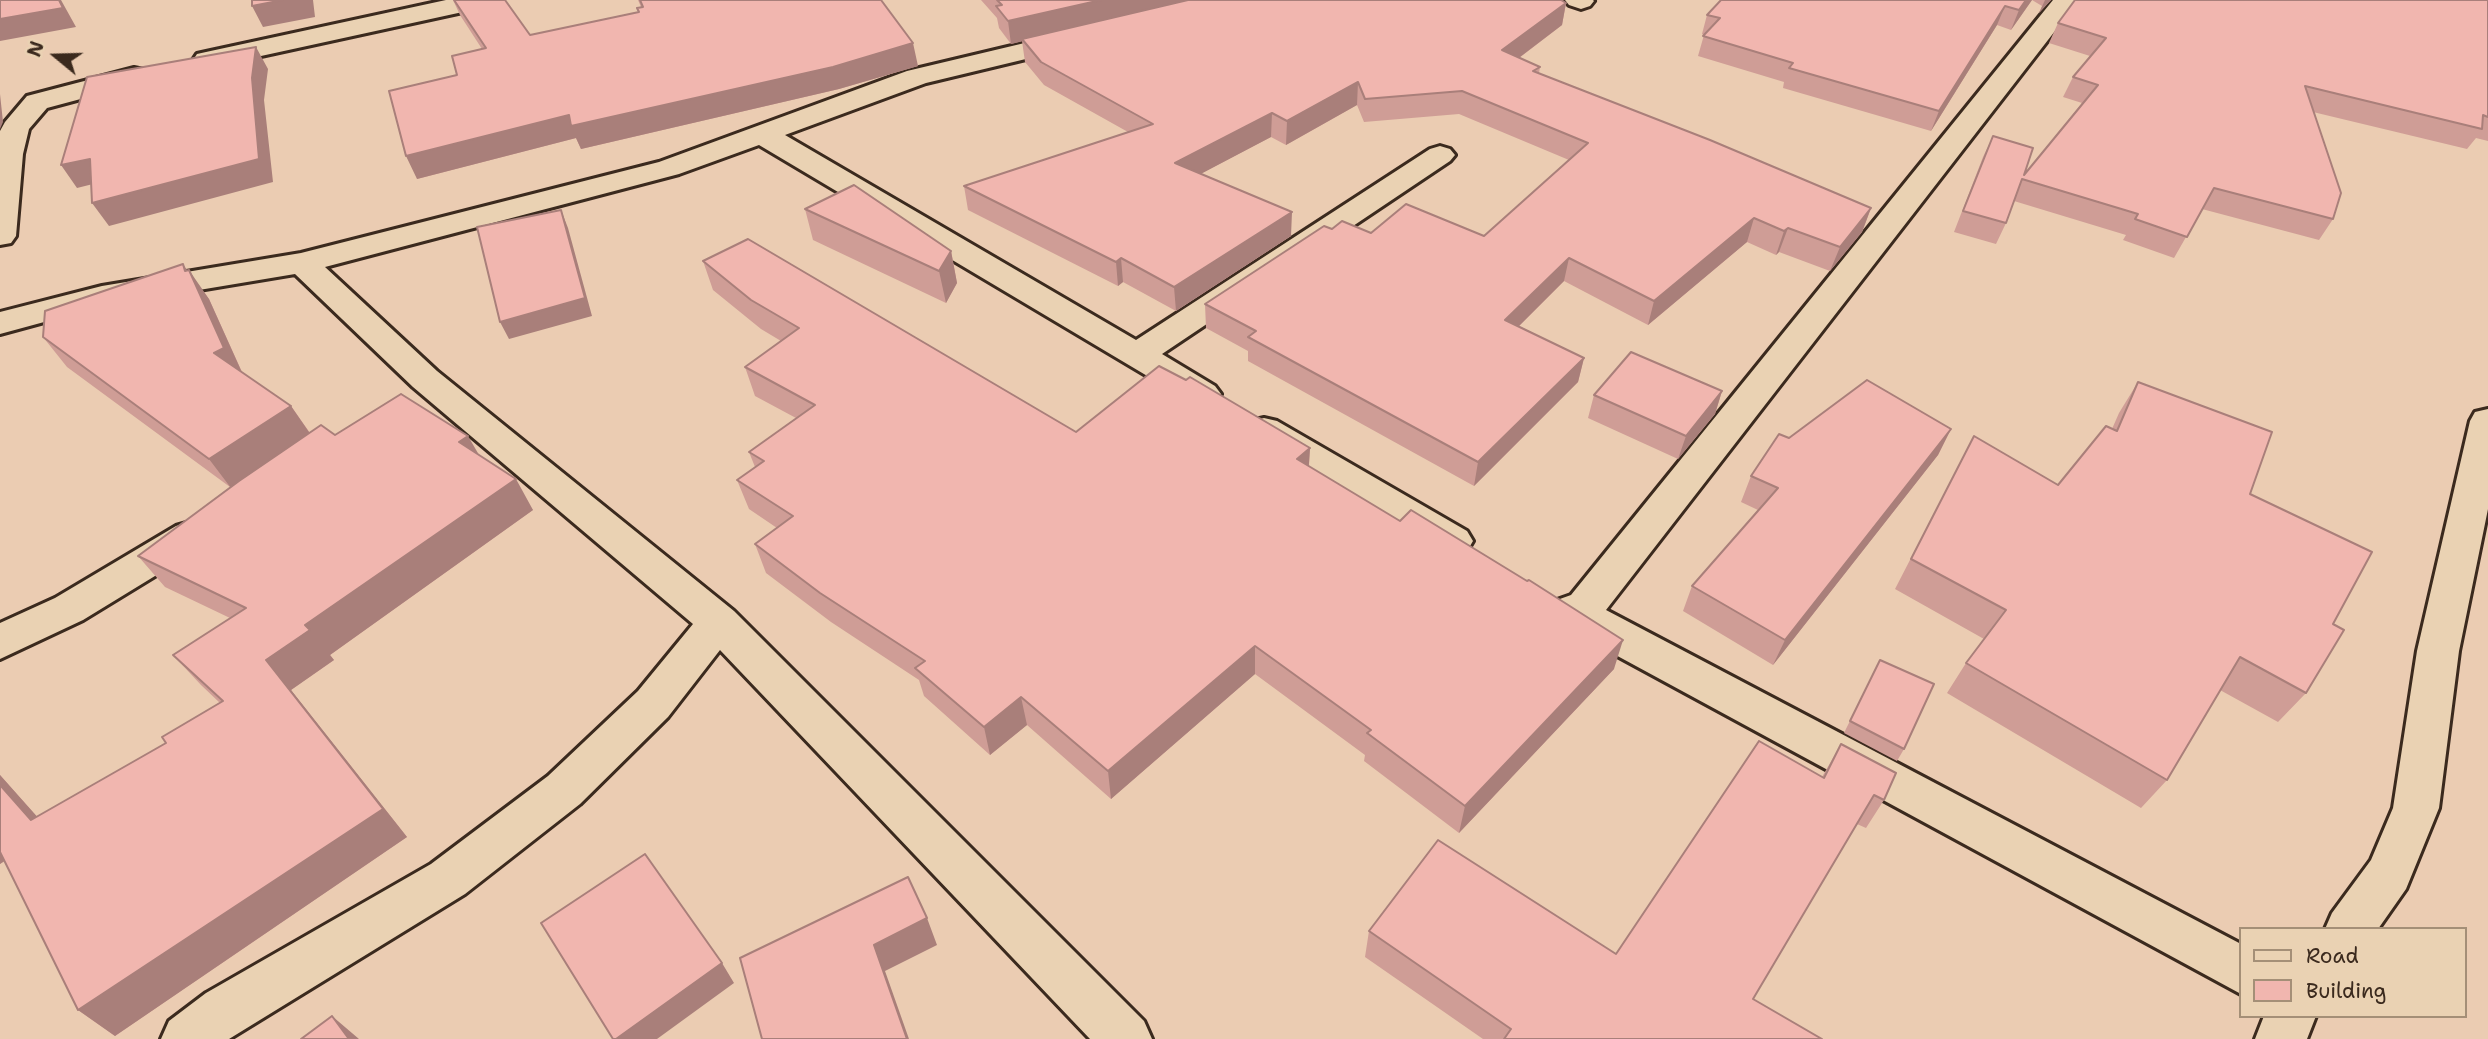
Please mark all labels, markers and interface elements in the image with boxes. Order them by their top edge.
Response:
north arrow [21,21,91,91]
text: N [21,38,50,60]
legend [2240,927,2467,1018]
text: Road [2306,942,2359,970]
text: Building [2306,977,2386,1005]

